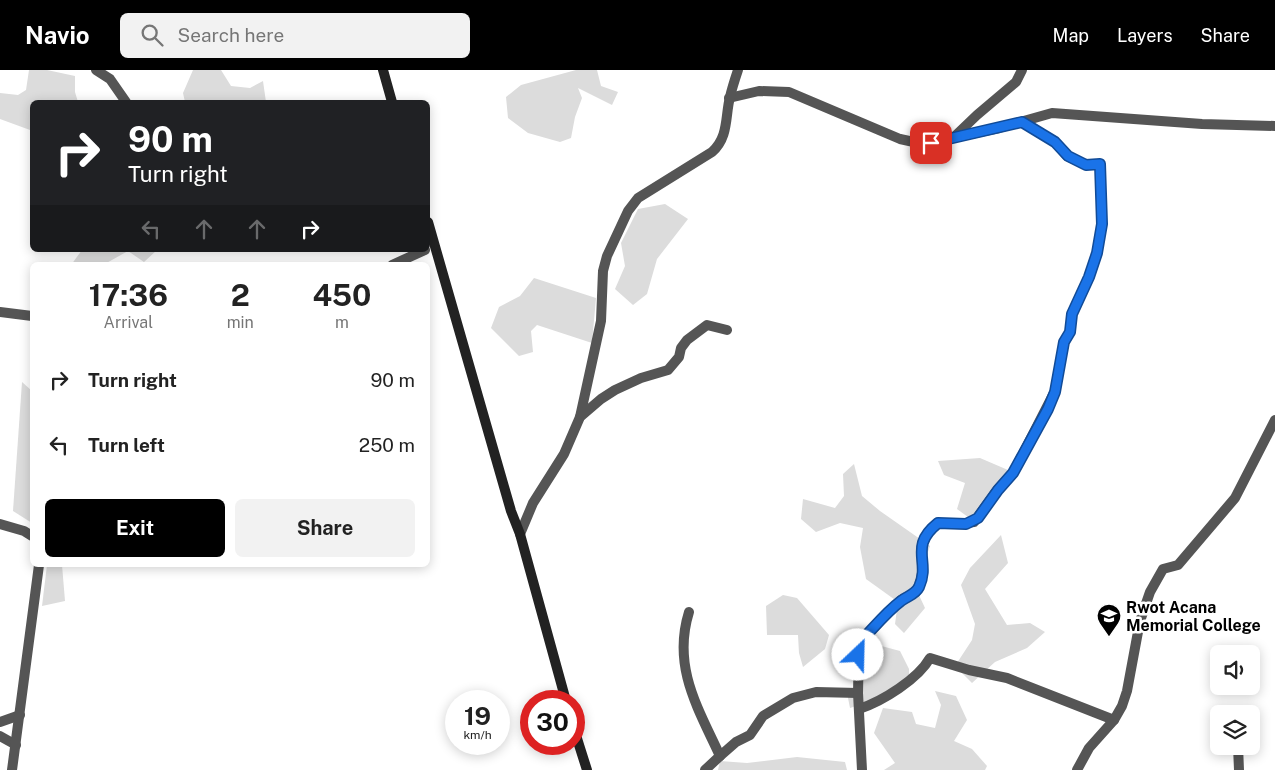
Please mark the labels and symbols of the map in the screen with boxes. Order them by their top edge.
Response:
pin [910,122,952,164]
place label: Rwot Acana Memorial College [1126,598,1261,635]
school or university icon: Rwot Acana Memorial College [1096,603,1122,637]
position arrow [831,628,883,680]
speed limit sign: 30 [520,690,585,755]

